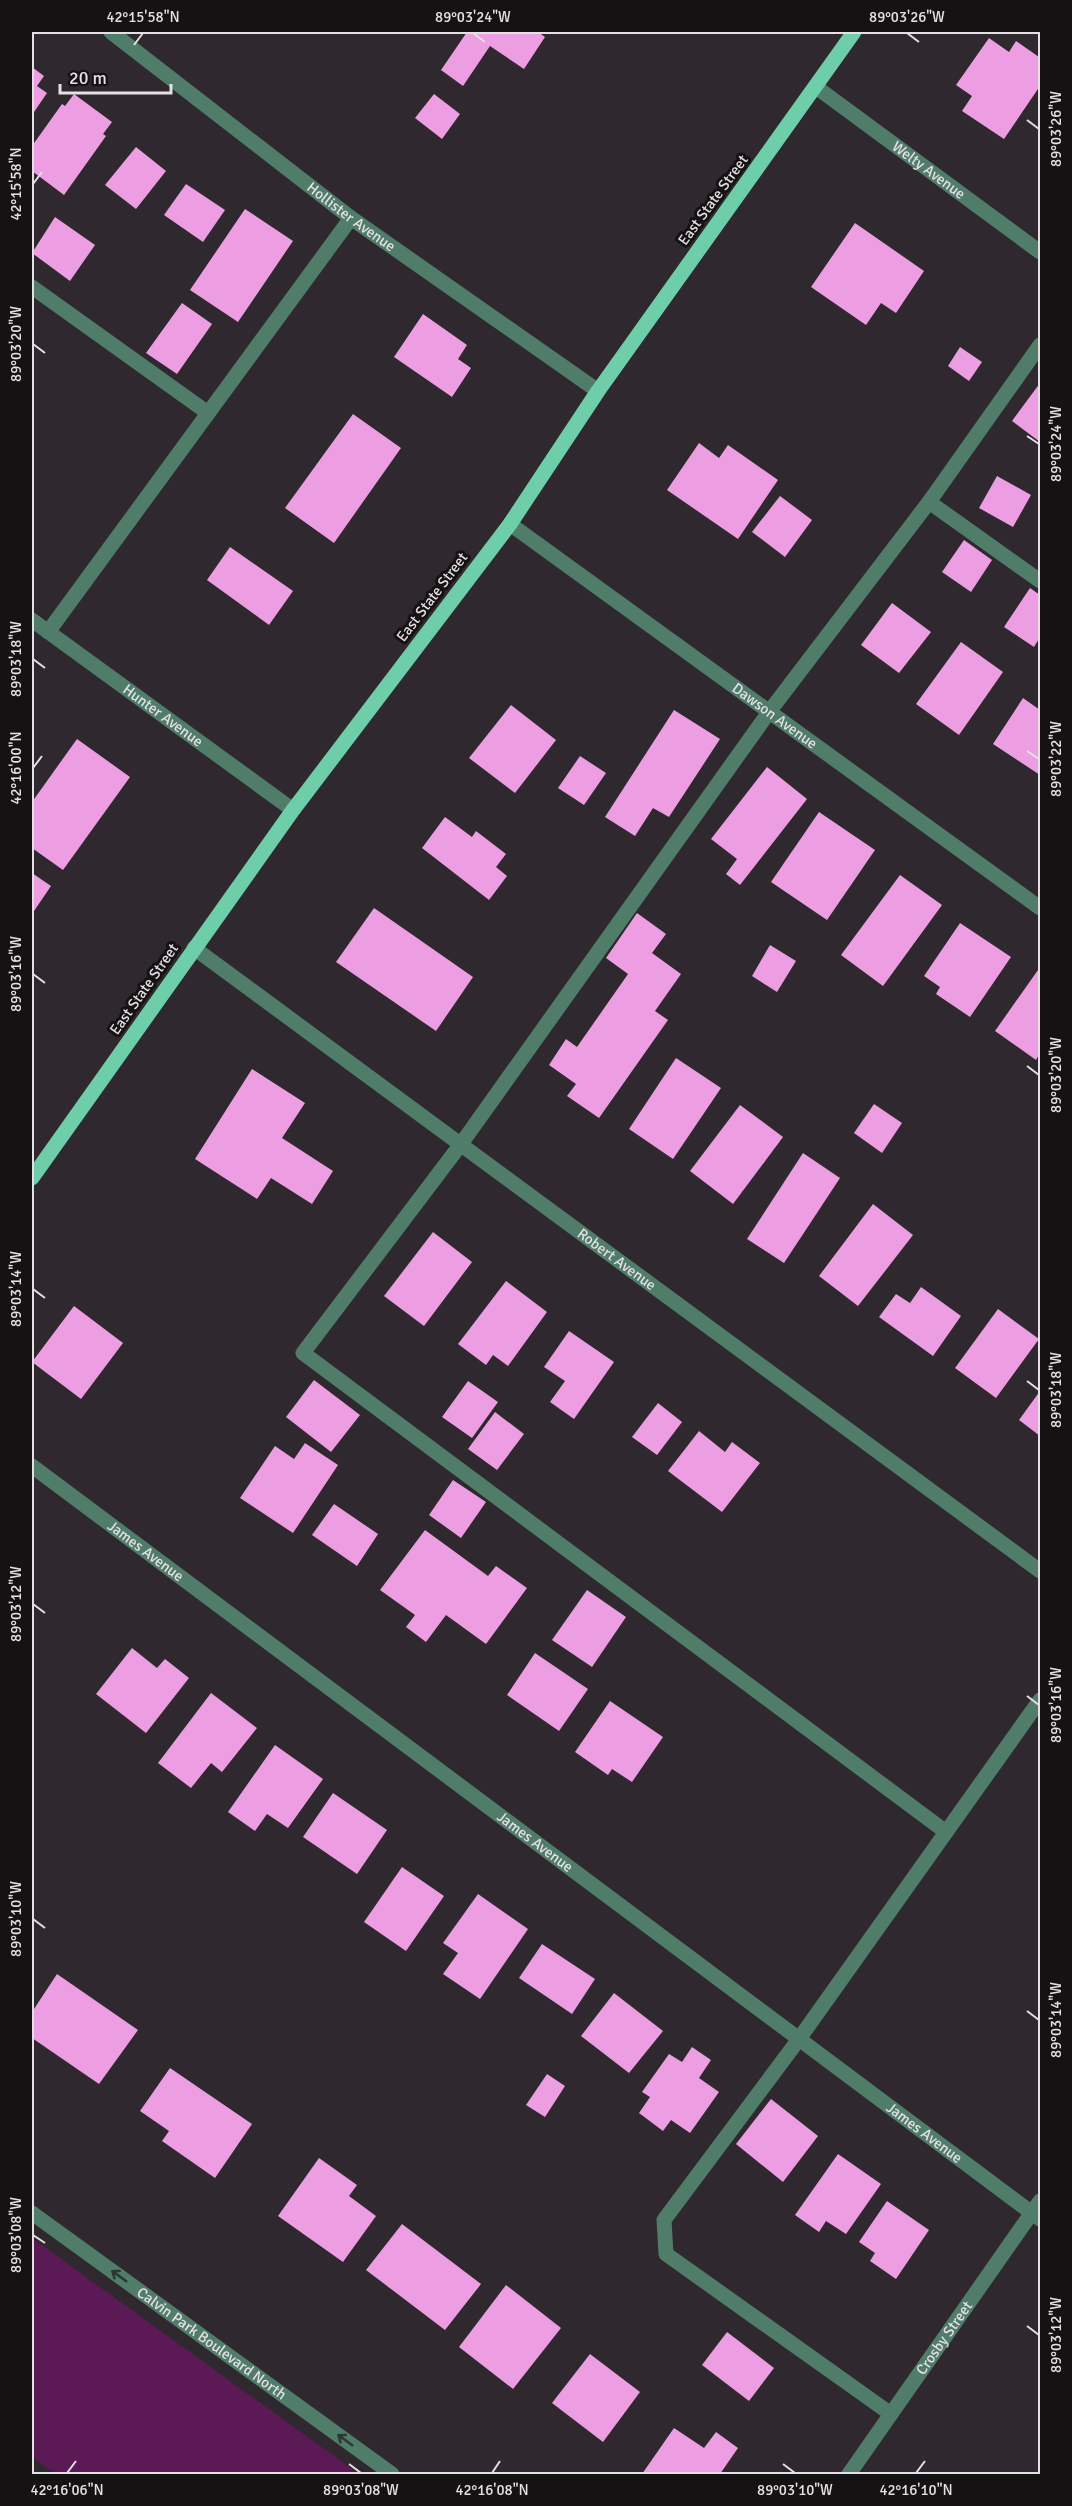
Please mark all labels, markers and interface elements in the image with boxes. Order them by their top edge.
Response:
text: 42°15'58"N [106,8,180,26]
text: 89°03'24"W [435,8,511,26]
text: 89°03'26"W [869,8,945,26]
scale bar [60,57,171,95]
text: 20 m [69,67,107,89]
text: 89°03'26"W [1047,91,1065,167]
street label: Welty Avenue [889,137,969,203]
text: 42°15'58"N [7,147,25,221]
street label: East State Street [674,151,752,249]
street label: Hollister Avenue [303,178,399,255]
text: 89°03'20"W [7,306,25,382]
text: 89°03'24"W [1047,406,1065,482]
street label: East State Street [393,549,471,645]
text: 89°03'18"W [7,621,25,697]
street label: Dawson Avenue [729,679,821,753]
street label: Hunter Avenue [119,680,207,751]
text: 89°03'22"W [1047,721,1065,797]
text: 42°16'00"N [7,731,25,805]
text: 89°03'16"W [7,936,25,1012]
street label: East State Street [106,940,182,1038]
text: 89°03'20"W [1047,1037,1065,1113]
street label: Robert Avenue [574,1224,660,1294]
text: 89°03'14"W [7,1251,25,1327]
text: 89°03'18"W [1047,1352,1065,1428]
street label: James Avenue [104,1517,187,1585]
text: 89°03'12"W [7,1566,25,1642]
text: 89°03'16"W [1047,1667,1065,1743]
street label: James Avenue [494,1808,577,1876]
text: 89°03'10"W [7,1881,25,1957]
text: 89°03'14"W [1047,1982,1065,2058]
street label: James Avenue [883,2098,966,2167]
text: 89°03'08"W [7,2197,25,2273]
one-way arrow [111,2270,127,2282]
street label: Calvin Park Boulevard North [133,2283,290,2404]
text: 89°03'12"W [1047,2297,1065,2373]
street label: Crosby Street [912,2298,976,2378]
one-way arrow [337,2434,353,2446]
text: 42°16'06"N [30,2481,104,2499]
text: 89°03'08"W [323,2481,399,2499]
text: 42°16'08"N [455,2481,529,2499]
text: 89°03'10"W [757,2481,833,2499]
text: 42°16'10"N [879,2481,953,2499]

